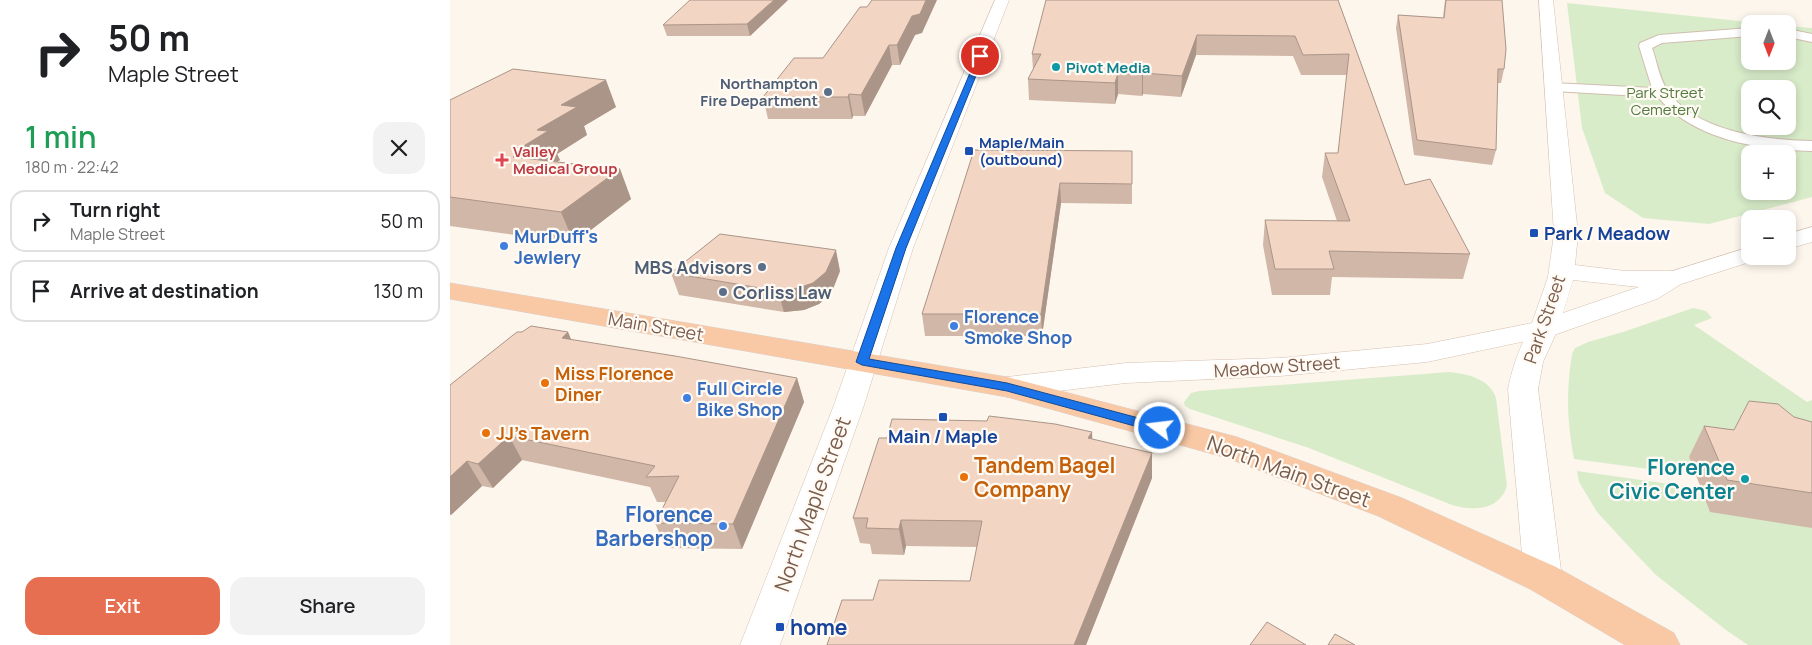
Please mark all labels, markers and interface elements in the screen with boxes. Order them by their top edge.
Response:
text: 50 m [108,14,190,62]
north arrow [1741,15,1796,70]
map controls [1741,15,1796,265]
icon: right [25,20,90,85]
pin [959,35,1001,77]
icon: arrive [966,42,994,70]
place label: Pivot Media [1066,57,1151,78]
text: Maple Street [108,59,239,89]
marker: Pivot Media [1050,61,1062,73]
place label: Northampton Fire Department [700,73,818,111]
button: search [1741,80,1796,135]
park label: Park Street Cemetery [1627,82,1703,120]
marker: Northampton Fire Department [822,86,834,98]
text: 1 min [25,116,97,157]
button: close [373,122,425,174]
place label: Maple/Main (outbound) [979,132,1065,170]
place label: Valley Medical Group [513,141,617,179]
marker: Maple/Main (outbound) [963,145,975,157]
button: + [1741,145,1796,200]
marker: Valley Medical Group [495,153,509,167]
text: 180 m · 22:42 [25,156,119,178]
text: Turn right [70,197,160,223]
icon: right [27,207,55,235]
text: 50 m [381,208,423,234]
button: − [1741,210,1796,265]
place label: Park / Meadow [1544,221,1671,245]
text: Maple Street [70,223,165,245]
place label: MurDuff's Jewlery [514,224,598,269]
marker: Park / Meadow [1528,227,1540,239]
marker: MurDuff's Jewlery [498,240,510,252]
place label: MBS Advisors [634,255,752,279]
marker: MBS Advisors [756,261,768,273]
street label: Park Street [1518,271,1570,367]
icon: arrive [27,277,55,305]
text: Arrive at destination [70,278,259,304]
text: 130 m [374,278,423,304]
place label: Corliss Law [733,280,832,304]
marker: Corliss Law [717,286,729,298]
place label: Florence Smoke Shop [964,304,1072,349]
street label: Main Street [606,306,706,346]
marker: Florence Smoke Shop [948,320,960,332]
street label: Meadow Street [1213,350,1341,382]
place label: Miss Florence Diner [555,361,674,406]
place label: Full Circle Bike Shop [697,376,783,421]
marker: Miss Florence Diner [539,377,551,389]
marker: Full Circle Bike Shop [681,392,693,404]
position arrow [1133,401,1185,453]
marker: Main / Maple [937,411,949,423]
street label: North Maple Street [767,413,857,595]
place label: JJ's Tavern [496,421,590,445]
place label: Main / Maple [888,424,998,448]
marker: JJ's Tavern [480,427,492,439]
street label: North Main Street [1203,428,1375,514]
place label: Tandem Bagel Company [974,451,1116,503]
place label: Florence Civic Center [1609,453,1735,505]
marker: Tandem Bagel Company [958,471,970,483]
marker: Florence Civic Center [1739,473,1751,485]
place label: Florence Barbershop [595,500,713,552]
marker: Florence Barbershop [717,520,729,532]
button: Exit [25,577,220,635]
button: Share [230,577,425,635]
place label: home [790,613,847,641]
marker: home [774,621,786,633]

